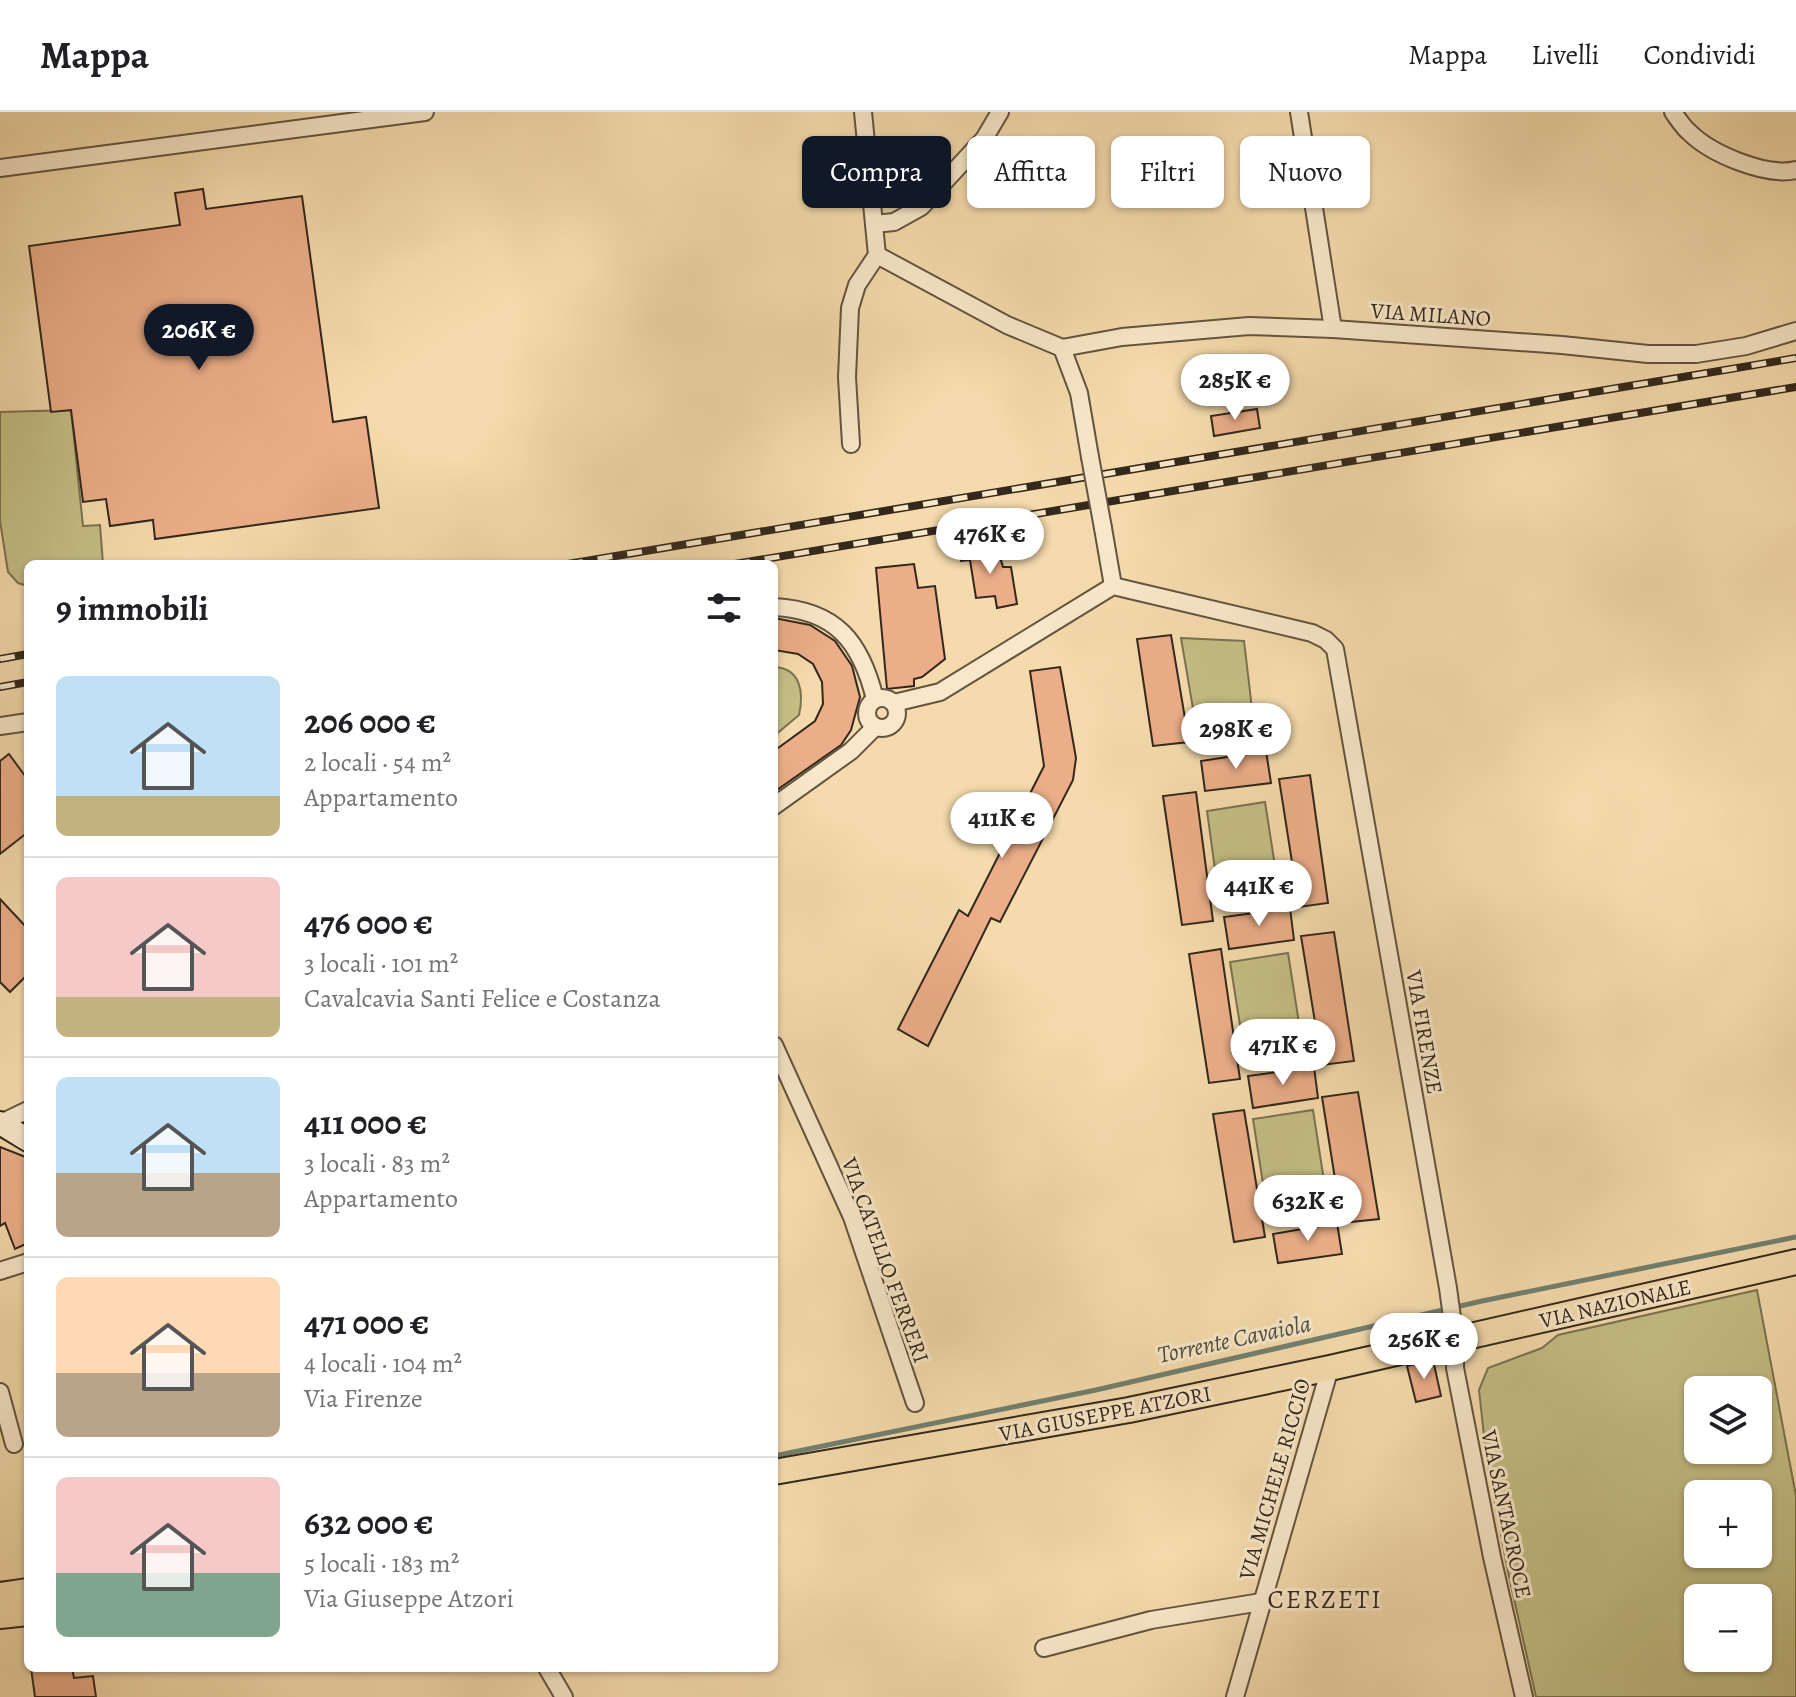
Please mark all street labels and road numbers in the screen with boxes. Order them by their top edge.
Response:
street label: VIA MILANO [1369,296,1492,334]
street label: VIA FIRENZE [1398,967,1450,1096]
street label: VIA CATELLO FERRERI [834,1153,936,1367]
street label: VIA NAZIONALE [1536,1272,1694,1336]
street label: VIA MICHELE RICCIO [1232,1375,1318,1584]
street label: VIA GIUSEPPE ATZORI [996,1379,1214,1449]
street label: VIA SANTACROCE [1473,1426,1539,1601]

